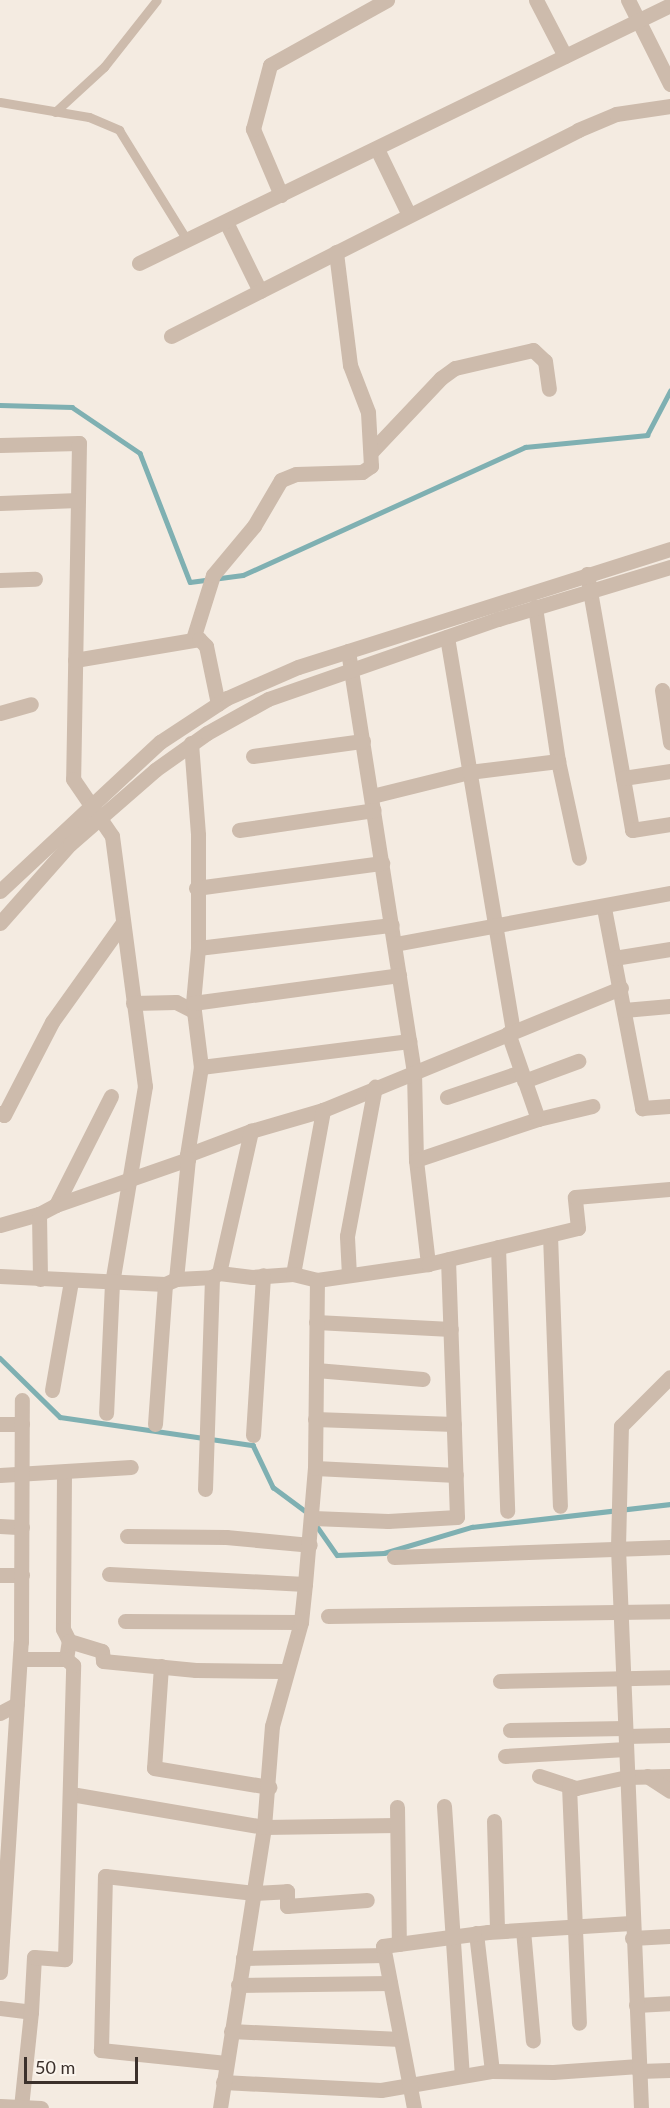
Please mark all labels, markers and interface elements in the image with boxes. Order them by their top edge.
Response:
scale bar [27,2045,141,2083]
text: 50 m [35,2056,75,2078]

